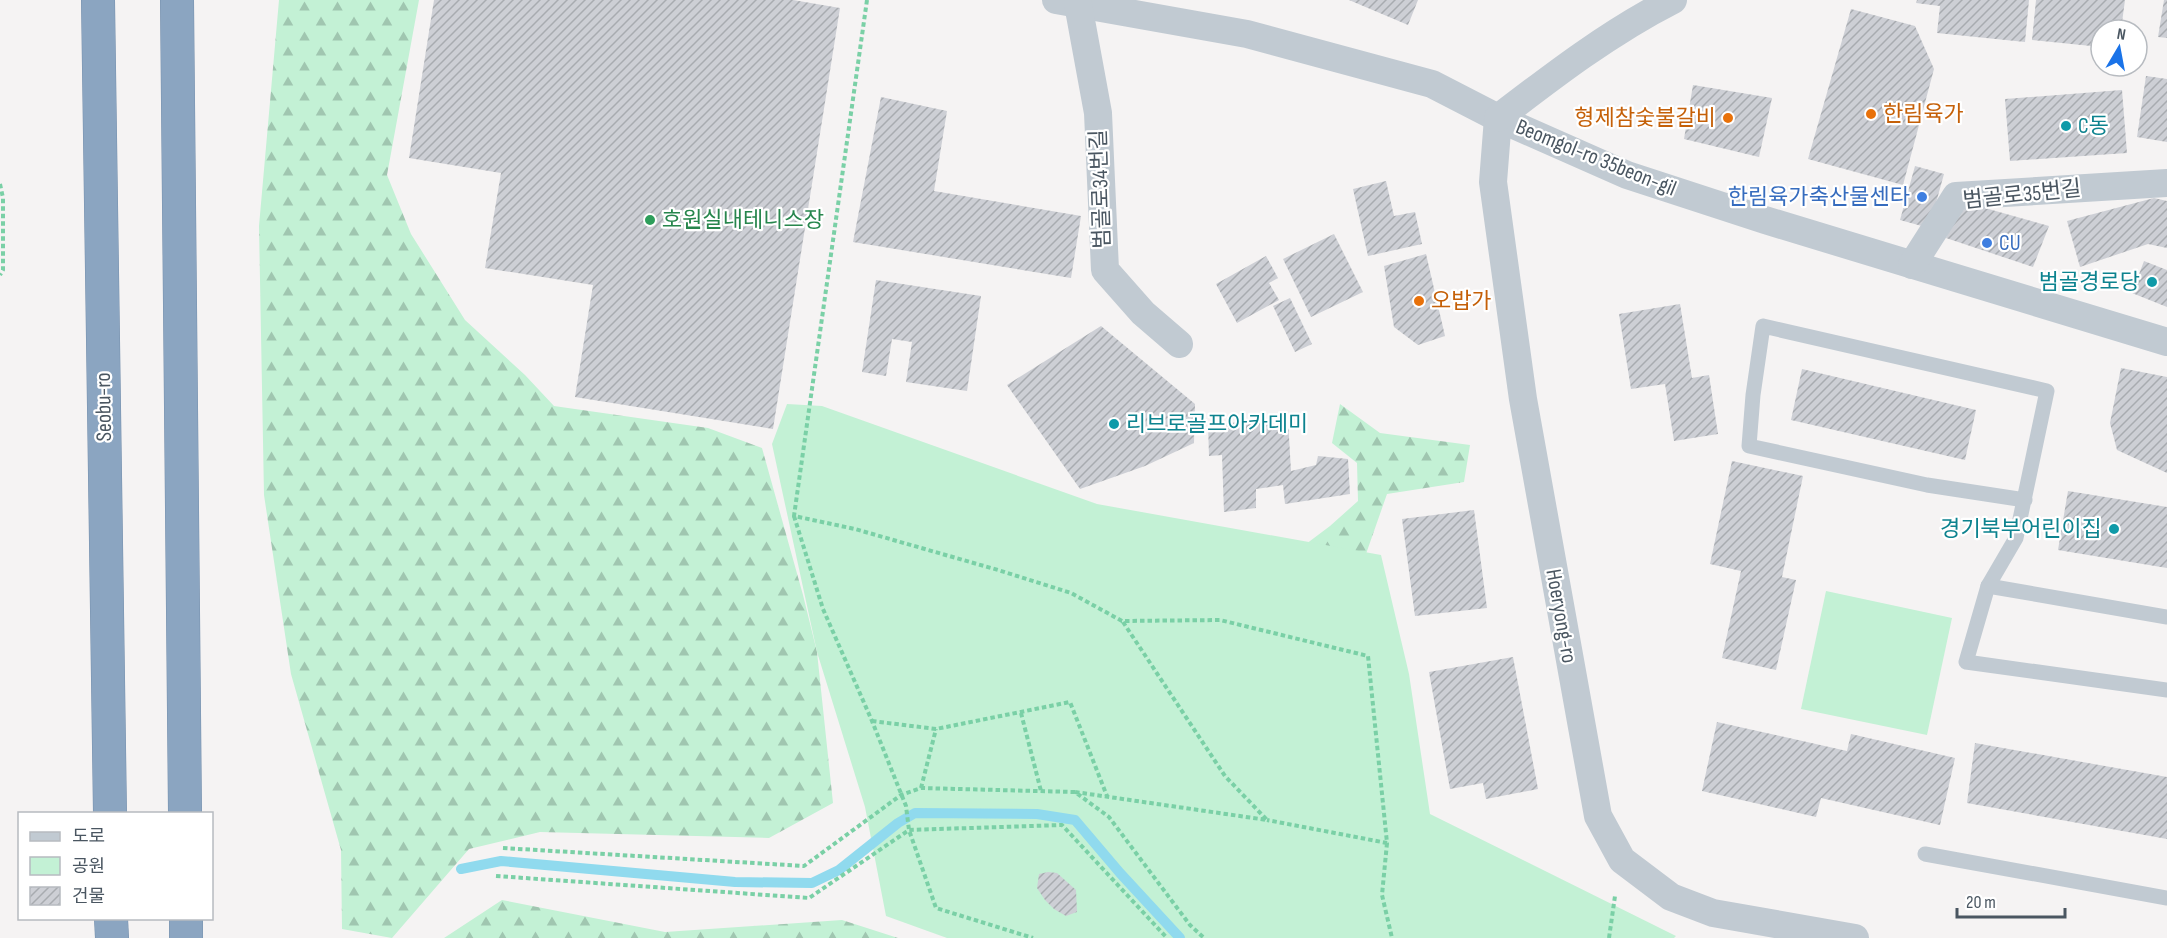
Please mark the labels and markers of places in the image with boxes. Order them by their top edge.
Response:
place label: 한림육가 [1883,101,1964,128]
place label: 형제참숯불갈비 [1574,105,1716,132]
marker: 한림육가 [1864,107,1878,121]
marker: 형제참숯불갈비 [1721,111,1735,125]
place label: C동 [2078,113,2109,140]
marker: C동 [2059,119,2073,133]
place label: 한림육가축산물센타 [1728,184,1910,211]
marker: 한림육가축산물센타 [1915,190,1929,204]
place label: 호원실내테니스장 [662,207,824,234]
marker: 호원실내테니스장 [643,213,657,227]
place label: CU [1999,230,2021,257]
marker: CU [1980,236,1994,250]
place label: 범골경로당 [2039,269,2140,296]
marker: 범골경로당 [2145,275,2159,289]
place label: 오밥가 [1431,288,1492,315]
marker: 오밥가 [1412,294,1426,308]
place label: 리브로골프아카데미 [1126,411,1308,438]
marker: 리브로골프아카데미 [1107,417,1121,431]
place label: 경기북부어린이집 [1940,516,2102,543]
marker: 경기북부어린이집 [2107,522,2121,536]

